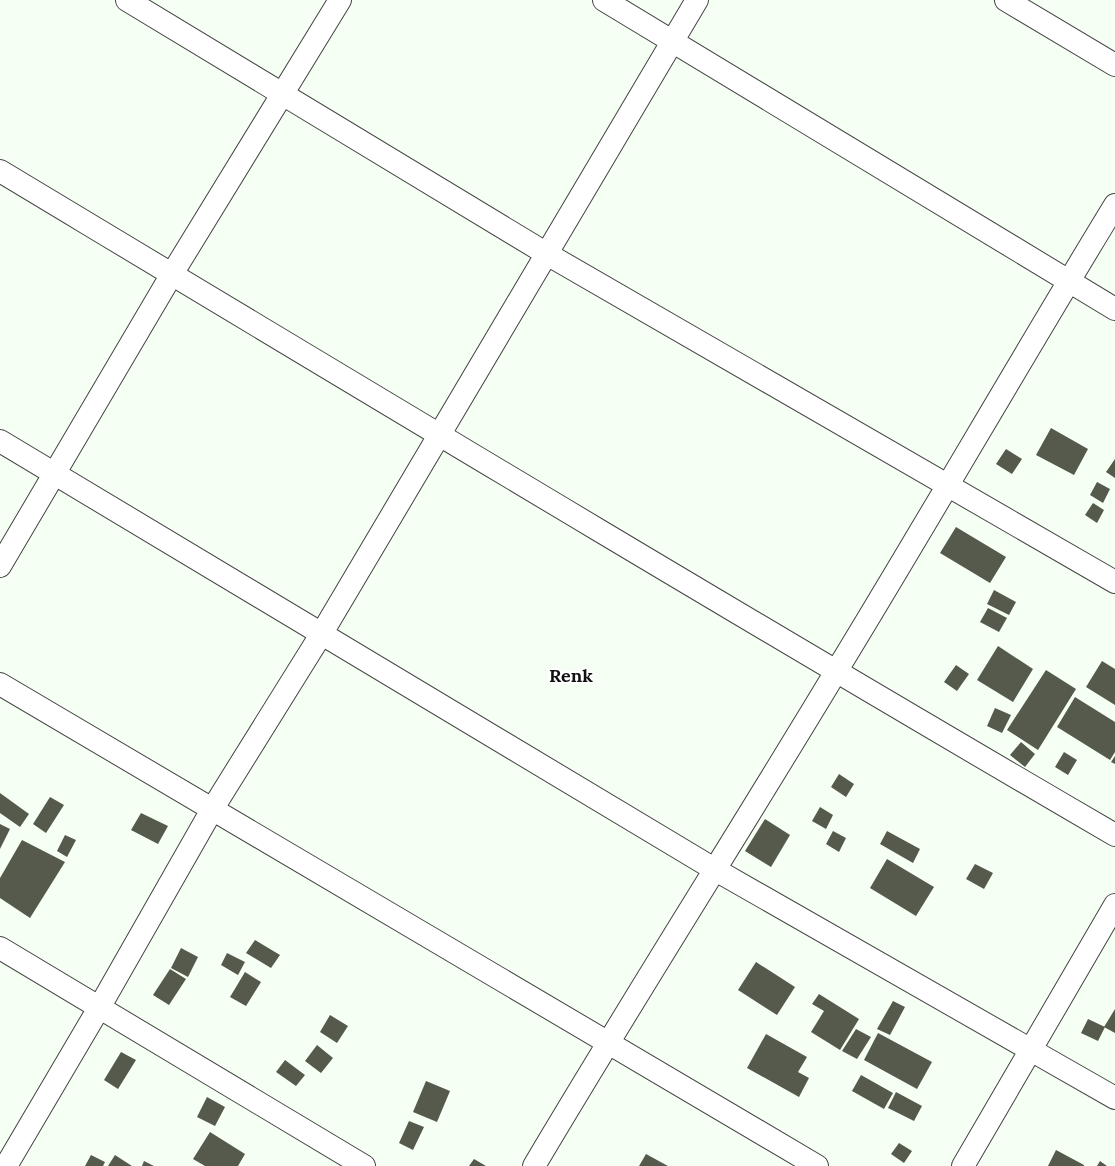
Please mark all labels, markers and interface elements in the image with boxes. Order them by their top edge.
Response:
district label: Renk [549,664,593,687]

